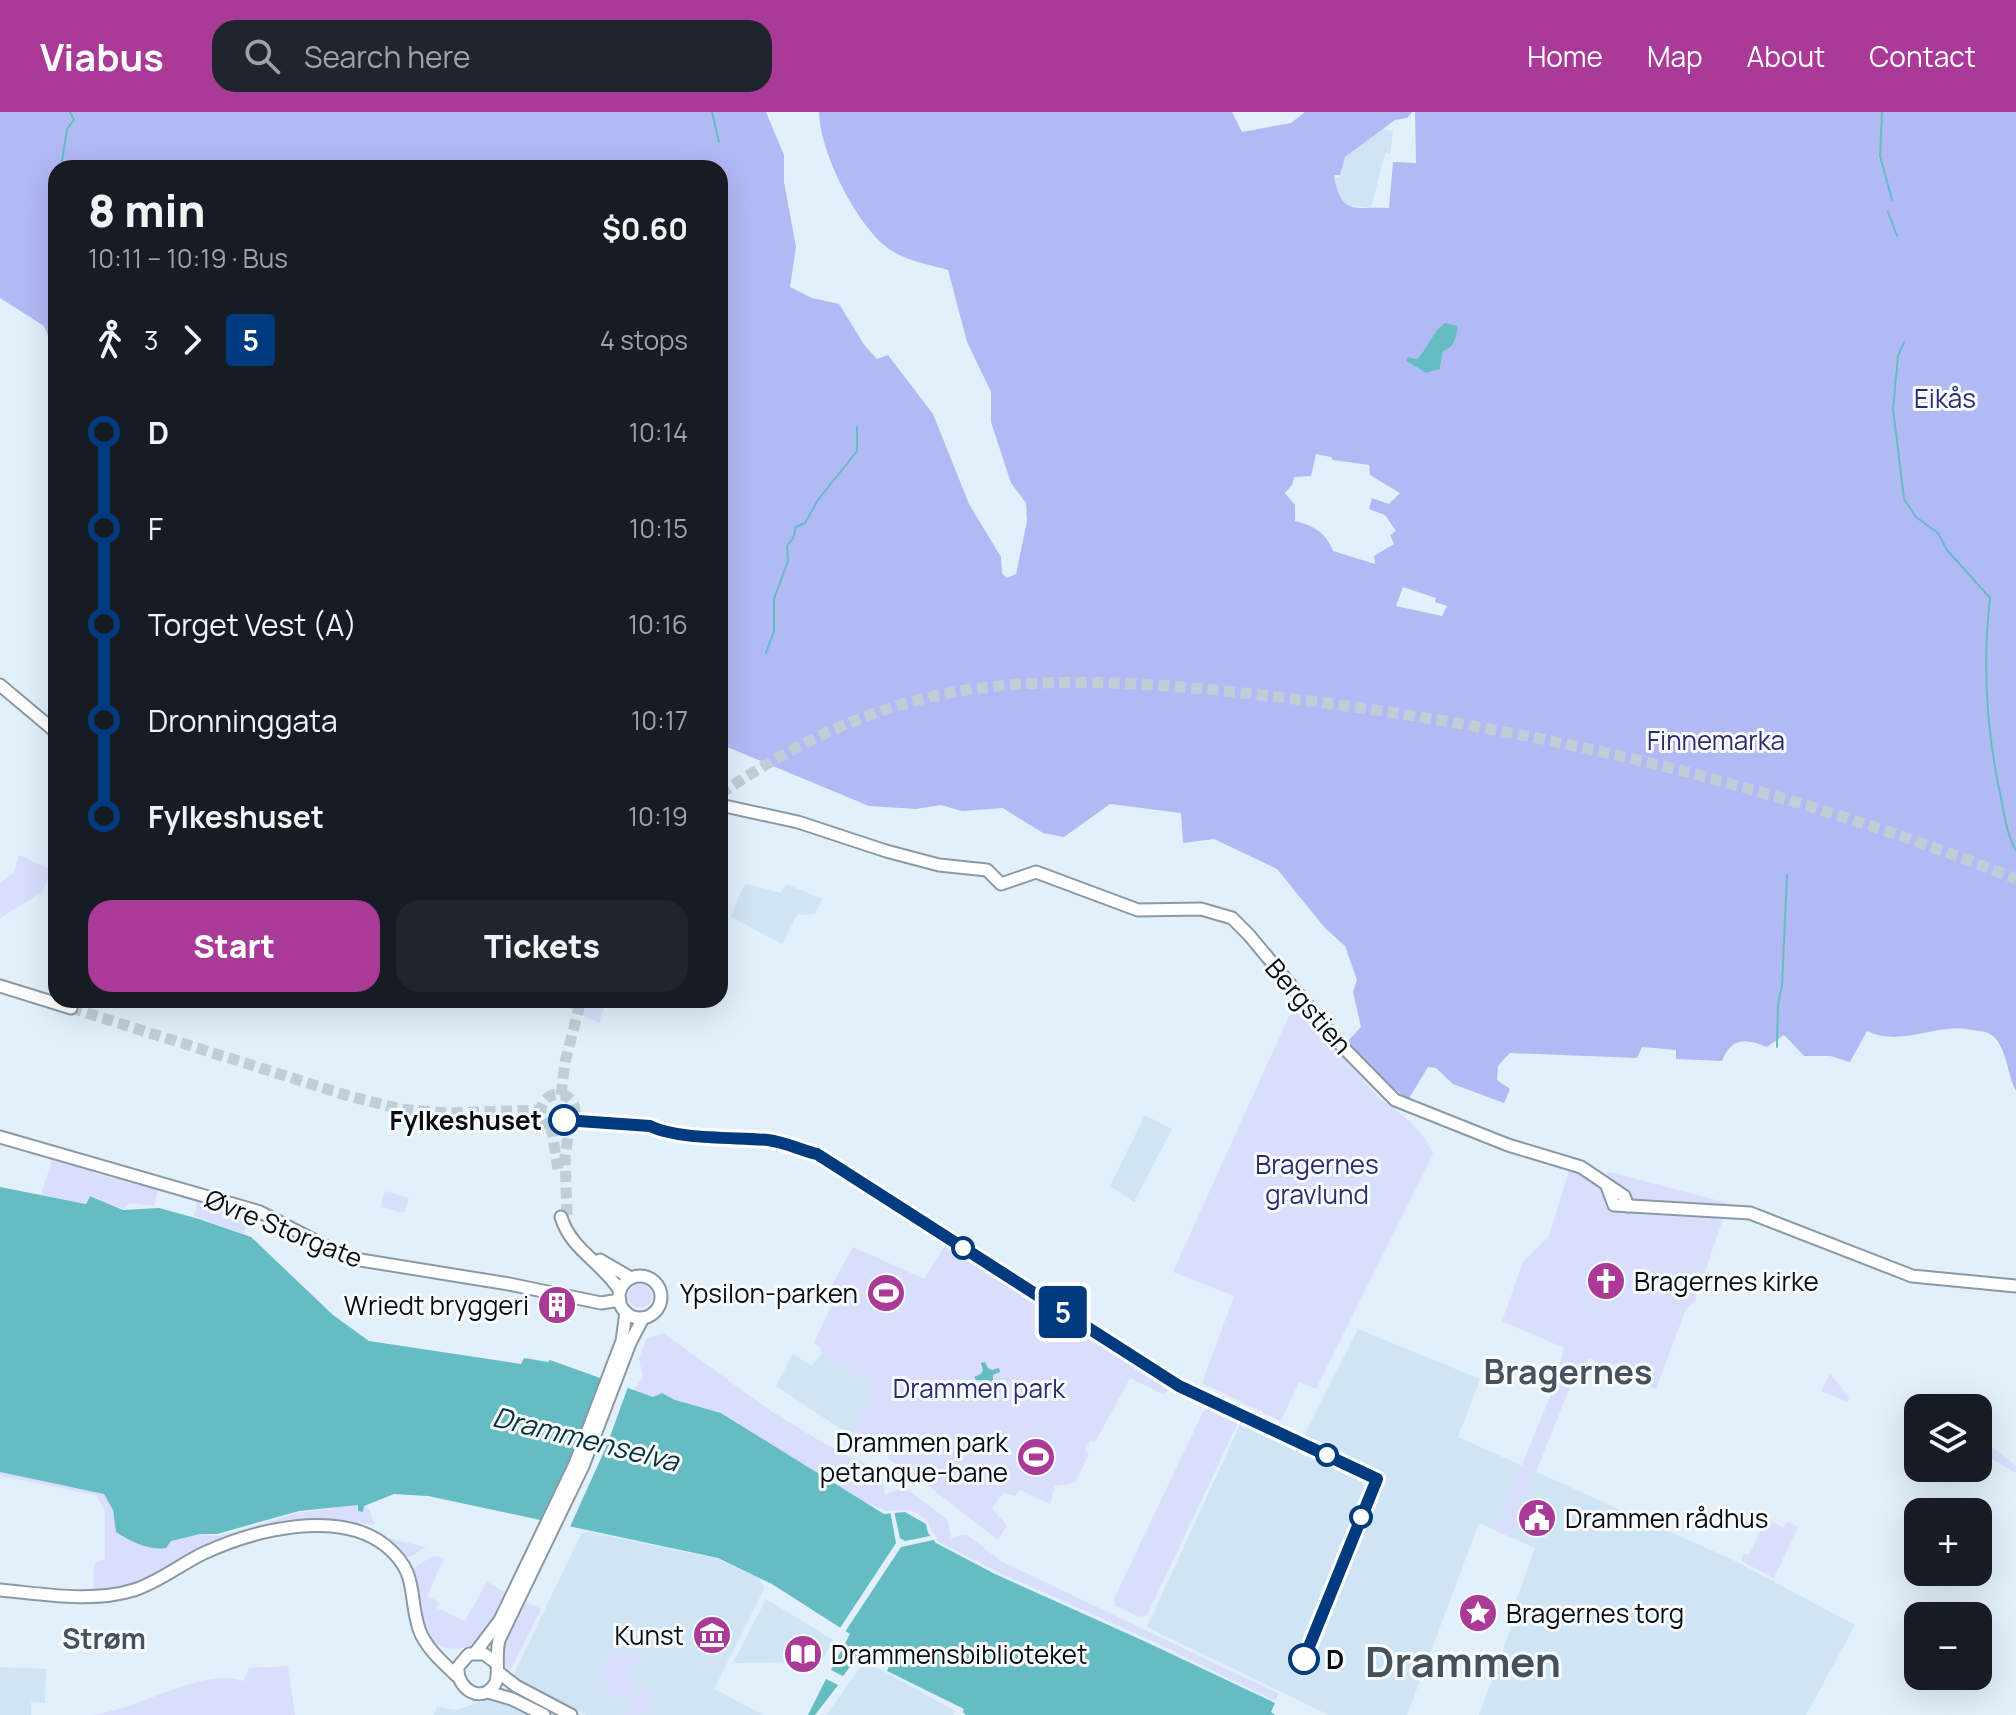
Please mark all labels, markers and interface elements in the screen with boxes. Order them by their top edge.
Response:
search box [212,20,772,92]
text: Viabus [40,30,164,82]
icon: search [240,34,284,78]
text: Search here [304,36,471,77]
text: Home [1527,37,1603,75]
text: Map [1647,37,1703,75]
text: About [1747,37,1825,75]
text: Contact [1869,37,1976,75]
text: 8 min [88,180,206,240]
text: $0.60 [602,208,688,249]
text: 10:11 – 10:19 · Bus [88,240,288,276]
icon: walk [88,318,132,362]
icon: forward [170,318,214,362]
text: 5 [242,321,259,359]
text: 3 [144,322,158,358]
text: 4 stops [600,322,688,358]
park label: Eikås [1914,380,1976,416]
text: D [148,412,169,453]
text: 10:14 [629,414,688,450]
text: F [148,508,163,549]
text: 10:15 [629,510,688,546]
text: Torget Vest (A) [148,604,357,645]
text: 10:16 [628,606,688,642]
text: Dronninggata [148,700,338,741]
text: 10:17 [631,702,688,738]
park label: Finnemarka [1647,722,1785,758]
text: Fylkeshuset [148,796,324,837]
text: 10:19 [628,798,688,834]
button: Start [88,900,380,992]
button: Tickets [396,900,688,992]
street label: Bergstien [1257,951,1361,1061]
place label: Fylkeshuset [390,1102,542,1138]
marker: Fylkeshuset [549,1105,579,1135]
park label: Bragernes gravlund [1255,1146,1379,1212]
street label: Øvre Storgate [200,1180,368,1276]
unlabelled marker [952,1237,974,1259]
church icon: Bragernes kirke [1585,1260,1627,1302]
place label: Bragernes kirke [1634,1263,1819,1299]
sports icon: Ypsilon-parken [865,1272,907,1314]
place label: Ypsilon-parken [680,1275,858,1311]
building icon: Wriedt bryggeri [536,1284,578,1326]
line badge: 5 [1037,1286,1089,1338]
place label: Wriedt bryggeri [344,1287,529,1323]
text: 5 [1055,1293,1071,1331]
district label: Bragernes [1483,1348,1653,1394]
park label: Drammen park [893,1370,1066,1406]
map controls [1904,1394,1992,1690]
button: layers [1904,1394,1992,1482]
water label: Drammenselva [489,1397,684,1480]
place label: Drammen park petanque-bane [820,1424,1009,1490]
sports icon: Drammen park petanque-bane [1015,1436,1057,1478]
unlabelled marker [1316,1444,1338,1466]
public building icon: Drammen rådhus [1516,1497,1558,1539]
button: + [1904,1498,1992,1586]
place label: Drammen rådhus [1565,1500,1768,1536]
unlabelled marker [1350,1506,1372,1528]
place icon: Bragernes torg [1457,1592,1499,1634]
place label: Bragernes torg [1506,1595,1684,1631]
button: − [1904,1602,1992,1690]
museum icon: Kunst [691,1614,733,1656]
place label: Kunst [615,1617,684,1653]
district label: Strøm [62,1619,146,1657]
district label: Drammen [1365,1632,1561,1690]
library icon: Drammensbiblioteket [782,1633,824,1675]
place label: Drammensbiblioteket [831,1636,1087,1672]
place label: D [1326,1641,1344,1677]
marker: D [1289,1644,1319,1674]

